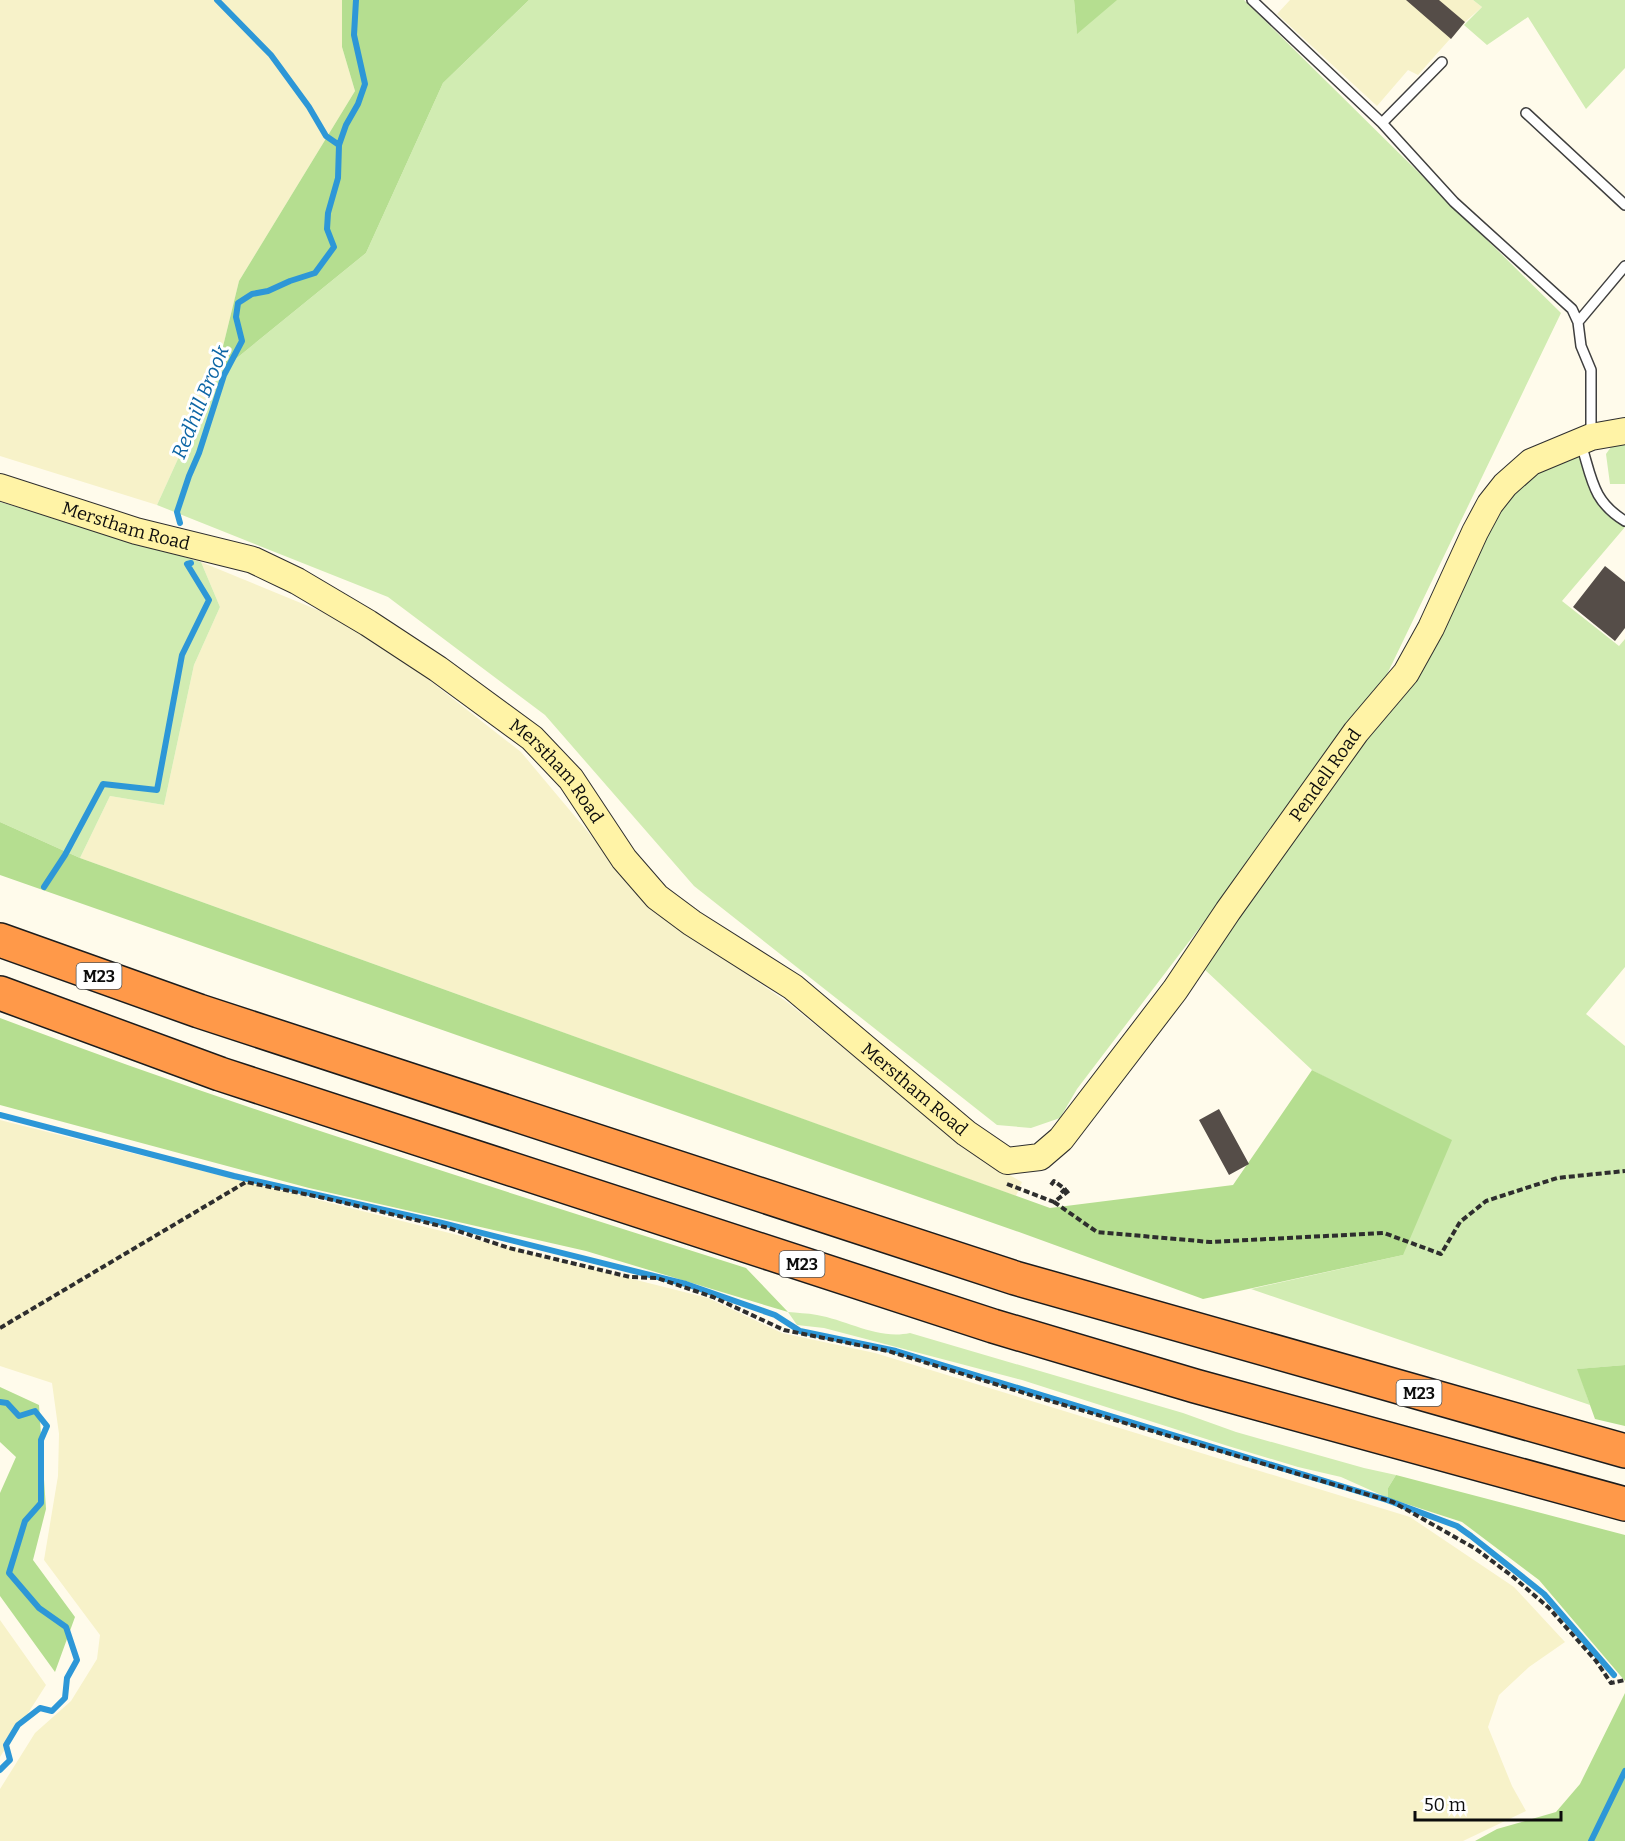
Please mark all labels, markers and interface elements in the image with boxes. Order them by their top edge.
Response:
water label: Redhill Brook [166,342,234,462]
street label: Merstham Road [59,497,193,555]
street label: Merstham Road [505,714,608,827]
street label: Pendell Road [1285,724,1366,826]
road number: M23 [76,963,122,989]
street label: Merstham Road [857,1038,972,1141]
road number: M23 [780,1251,824,1277]
road number: M23 [1396,1380,1442,1406]
scale bar [1415,1784,1560,1822]
text: 50 m [1424,1794,1466,1816]

